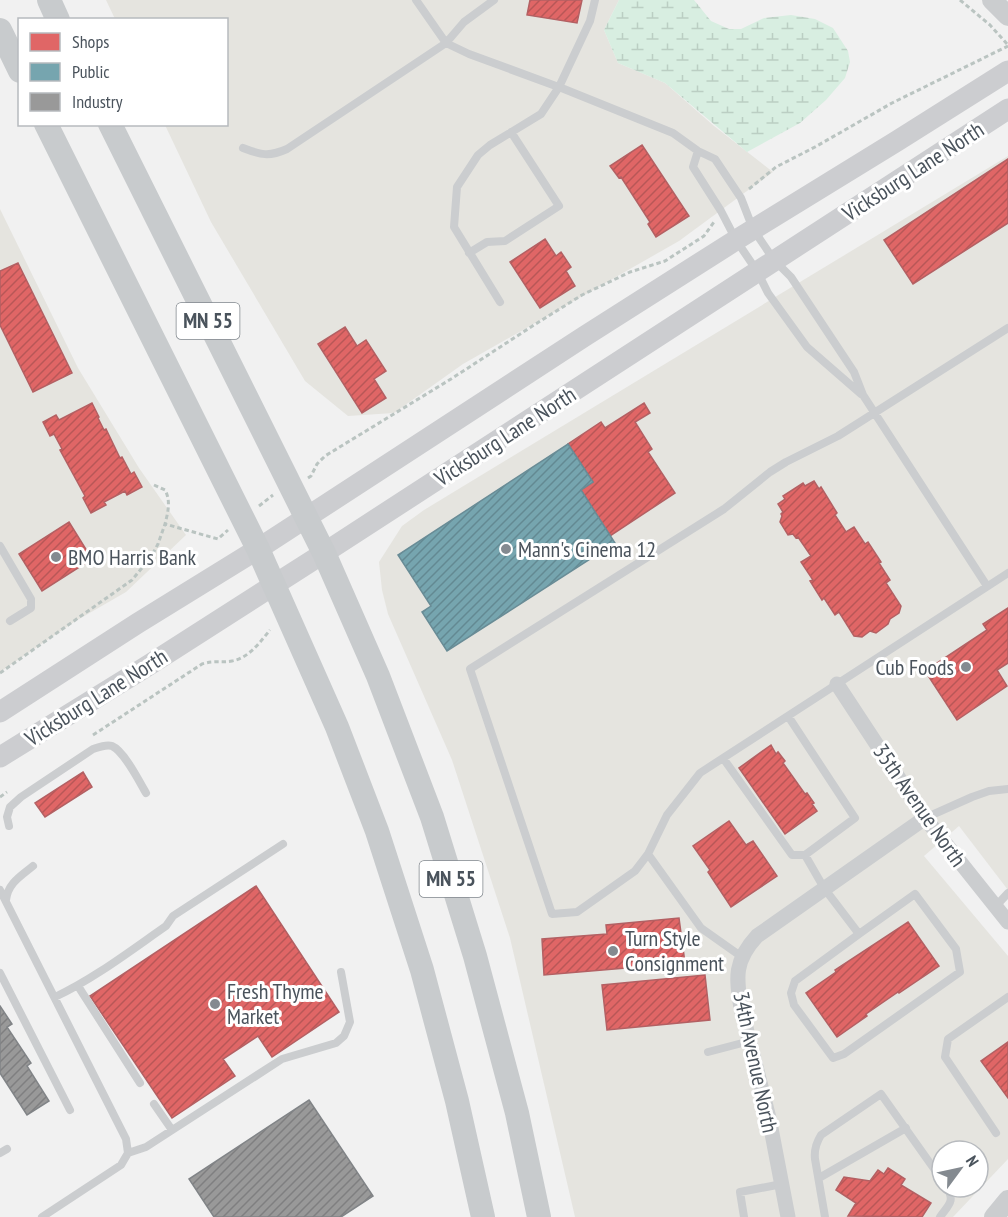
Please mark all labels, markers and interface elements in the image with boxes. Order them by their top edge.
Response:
legend [18,18,228,126]
text: Shops [72,30,109,53]
text: Public [72,60,110,83]
text: Industry [72,90,123,113]
street label: Vicksburg Lane North [836,115,989,228]
road number: MN 55 [176,303,240,339]
street label: Vicksburg Lane North [428,380,581,493]
place label: Mann's Cinema 12 [518,535,656,563]
marker: Mann's Cinema 12 [499,542,513,556]
place label: BMO Harris Bank [68,543,196,571]
marker: BMO Harris Bank [49,550,63,564]
street label: Vicksburg Lane North [19,642,172,753]
place label: Cub Foods [875,653,954,681]
marker: Cub Foods [959,660,973,674]
street label: 35th Avenue North [867,738,973,872]
road number: MN 55 [420,861,482,897]
place label: Turn Style Consignment [625,924,724,977]
marker: Turn Style Consignment [606,944,620,958]
place label: Fresh Thyme Market [227,977,324,1030]
street label: 34th Avenue North [727,989,785,1135]
marker: Fresh Thyme Market [208,997,222,1011]
north arrow [930,1139,990,1199]
text: N [962,1152,983,1170]

